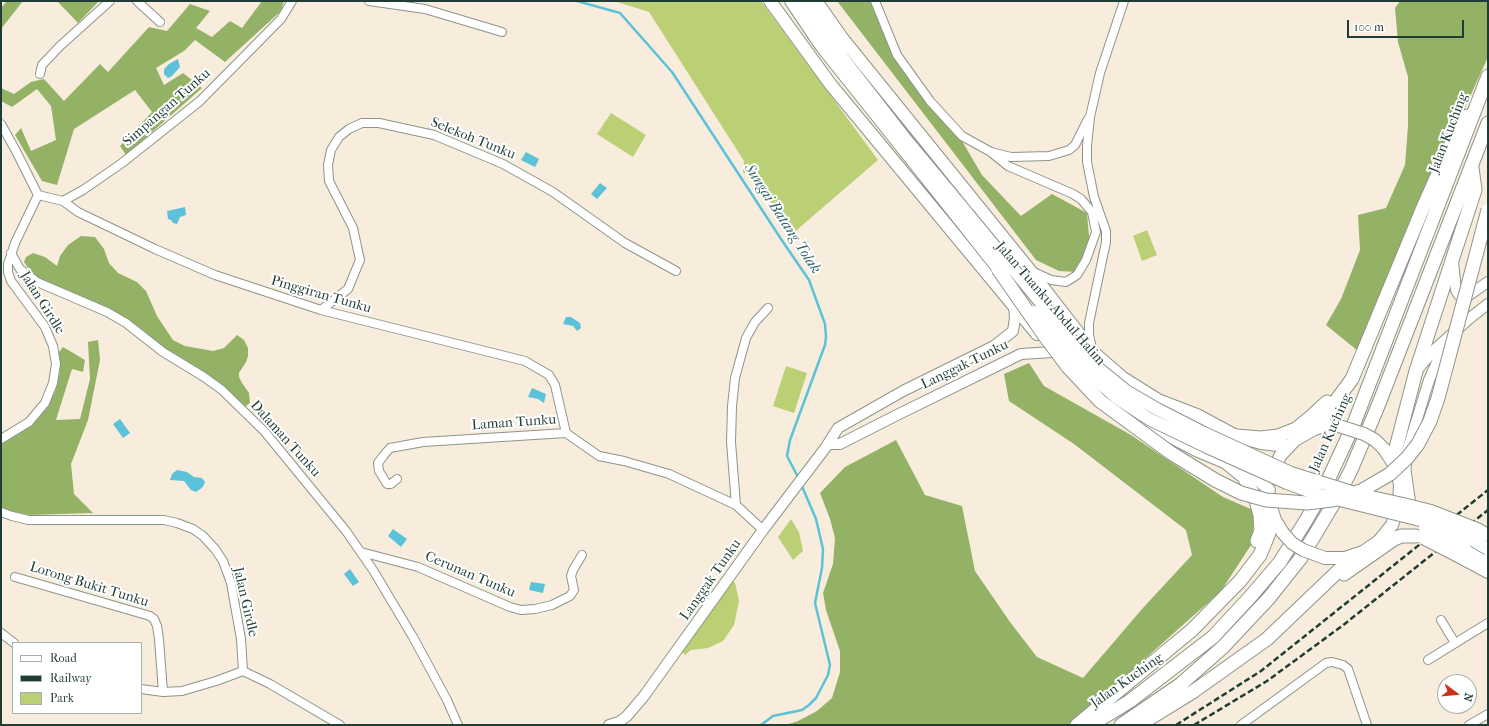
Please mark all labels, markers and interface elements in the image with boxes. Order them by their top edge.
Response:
scale bar [1349,12,1466,38]
text: 100 m [1354,20,1384,34]
street label: Simpangan Tunku [120,65,214,151]
street label: Jalan Kuching [1426,91,1472,175]
street label: Selekoh Tunku [428,114,518,164]
water label: Sungai Batang Tolak [740,161,824,277]
street label: Jalan Tuanku Abdul Halim [992,239,1108,369]
street label: Jalan Girdle [16,268,68,338]
street label: Pinggiran Tunku [269,273,373,317]
street label: Langgak Tunku [919,337,1011,393]
street label: Jalan Kuching [1306,391,1356,475]
street label: Dalaman Tunku [246,397,324,481]
street label: Laman Tunku [471,412,557,434]
street label: Langgak Tunku [677,536,745,624]
street label: Cerunan Tunku [422,548,518,602]
street label: Lorong Bukit Tunku [27,559,151,611]
street label: Jalan Girdle [229,565,261,639]
legend [12,642,142,714]
street label: Jalan Kuching [1088,650,1166,712]
text: Road [50,651,77,665]
text: Railway [50,671,92,685]
north arrow [1437,674,1477,714]
text: Park [50,691,74,705]
text: N [1461,691,1475,703]

